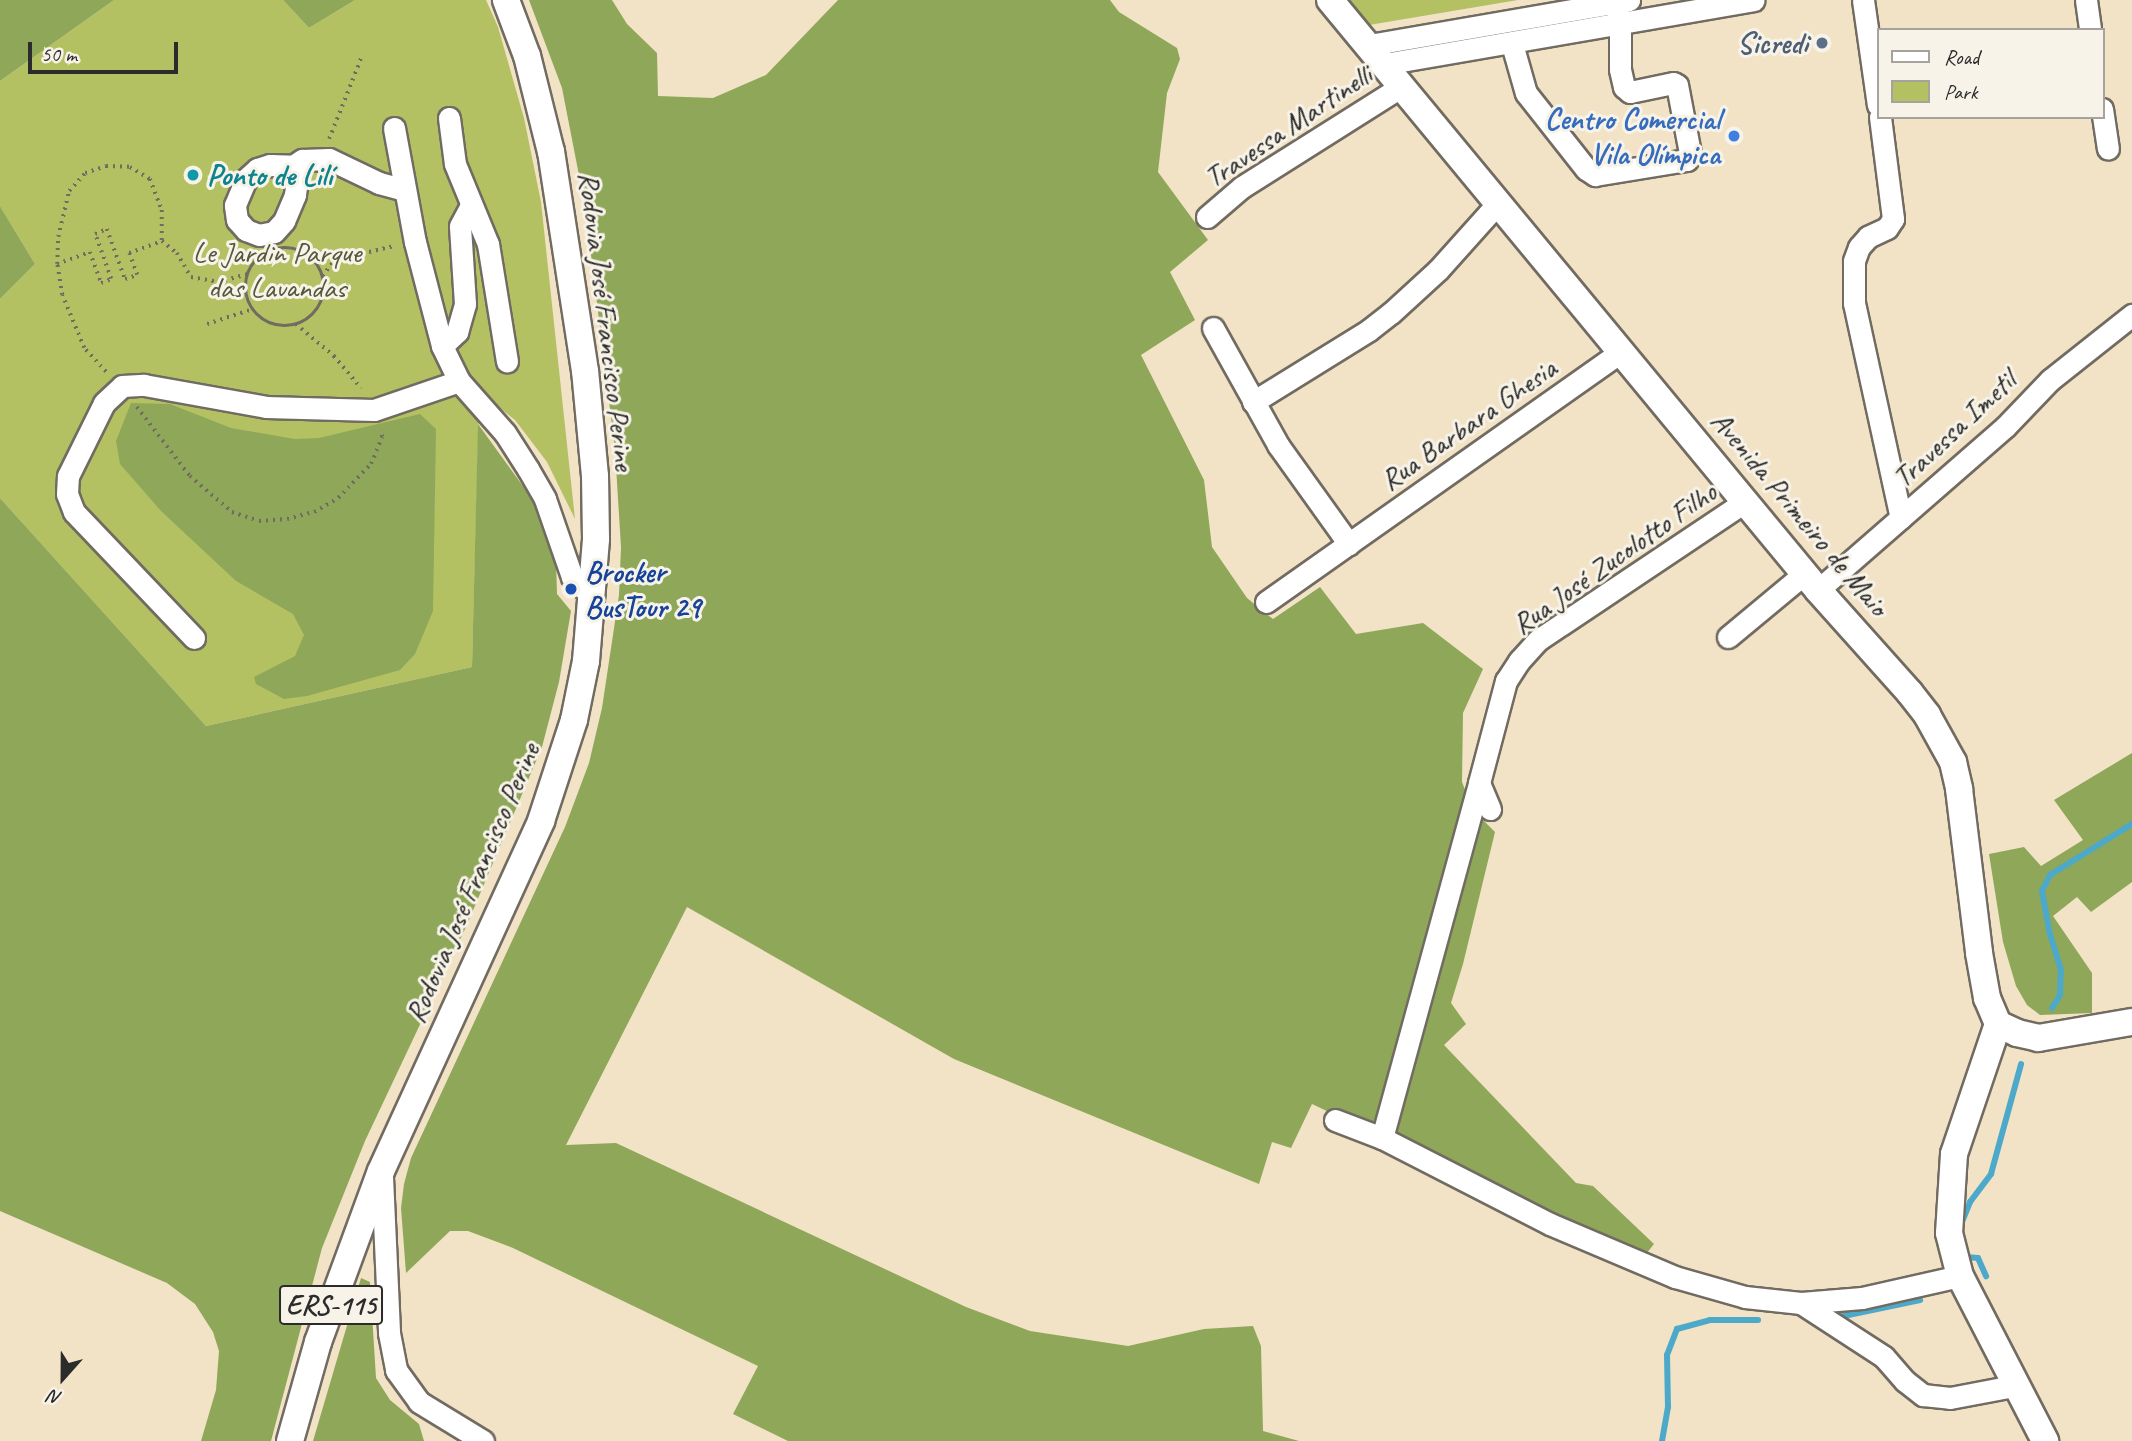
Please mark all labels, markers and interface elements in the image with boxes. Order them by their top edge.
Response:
place label: Sicredi [1737,25,1808,61]
scale bar [32,28,182,72]
legend [1876,28,2104,119]
marker: Sicredi [1814,35,1830,51]
text: 50 m [41,41,77,67]
text: Road [1944,44,1979,70]
street label: Travessa Martinelli [1197,57,1379,195]
text: Park [1944,79,1977,105]
place label: Centro Comercial Vila Olímpica [1544,101,1720,172]
marker: Centro Comercial Vila Olímpica [1726,128,1742,144]
place label: Ponto de Lilí [207,157,332,193]
marker: Ponto de Lilí [185,167,201,183]
street label: Rodovia José Francisco Perine [571,170,643,472]
park label: Le Jardin Parque das Lavandas [192,234,362,304]
street label: Rua Barbara Ghesia [1373,350,1563,498]
street label: Travessa Imetil [1885,363,2023,495]
street label: Avenida Primeiro de Maio [1703,403,1897,623]
street label: Rua José Zucolotto Filho [1505,474,1723,642]
place label: Brocker BusTour 29 [585,554,700,624]
marker: Brocker BusTour 29 [563,581,579,597]
street label: Rodovia José Francisco Perine [397,738,547,1028]
road number: ERS-115 [278,1280,384,1330]
north arrow [28,1343,98,1413]
text: N [46,1384,65,1411]

